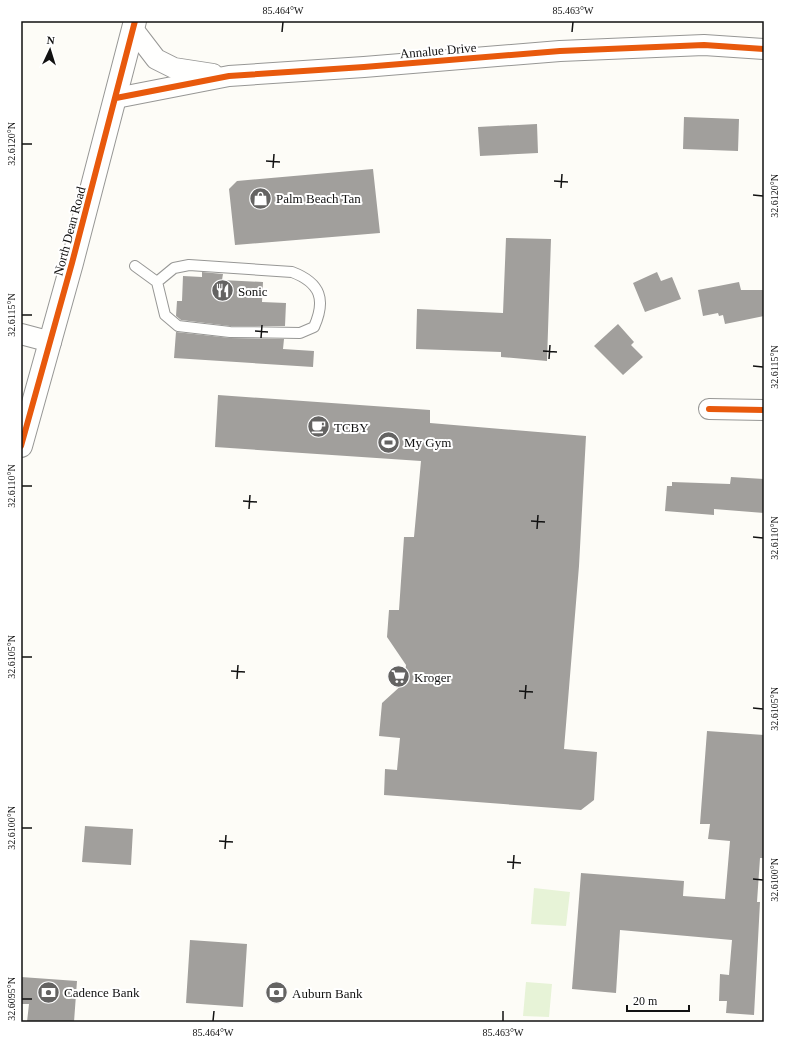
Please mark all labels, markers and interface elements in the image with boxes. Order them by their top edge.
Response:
text: 85.464°W [263,5,304,16]
text: 85.463°W [553,5,594,16]
north arrow [30,30,70,70]
text: N [46,34,55,46]
street label: Annalue Drive [399,40,477,61]
text: 32.6120°N [6,122,17,166]
text: 32.6120°N [769,174,780,218]
street label: North Dean Road [50,184,89,277]
shop icon: Palm Beach Tan [248,185,274,211]
place label: Palm Beach Tan [276,191,361,206]
restaurant icon: Sonic [209,278,235,304]
place label: Sonic [238,284,268,299]
text: 32.6115°N [6,293,17,337]
text: 32.6115°N [769,345,780,389]
cafe icon: TCBY [306,414,332,440]
place label: TCBY [334,420,369,435]
sports icon: My Gym [375,429,401,455]
place label: My Gym [404,435,451,450]
text: 32.6110°N [6,464,17,508]
text: 32.6110°N [769,516,780,560]
text: 32.6105°N [6,635,17,679]
supermarket icon: Kroger [385,664,411,690]
place label: Kroger [414,670,451,685]
text: 32.6105°N [769,687,780,731]
text: 32.6100°N [6,806,17,850]
text: 32.6100°N [769,858,780,902]
text: 32.6095°N [6,977,17,1021]
bank icon: Cadence Bank [35,979,61,1005]
bank icon: Auburn Bank [264,980,290,1006]
place label: Cadence Bank [64,985,140,1000]
place label: Auburn Bank [292,986,363,1001]
scale bar [627,987,689,1013]
text: 20 m [633,994,658,1008]
text: 85.464°W [193,1027,234,1038]
text: 85.463°W [483,1027,524,1038]

